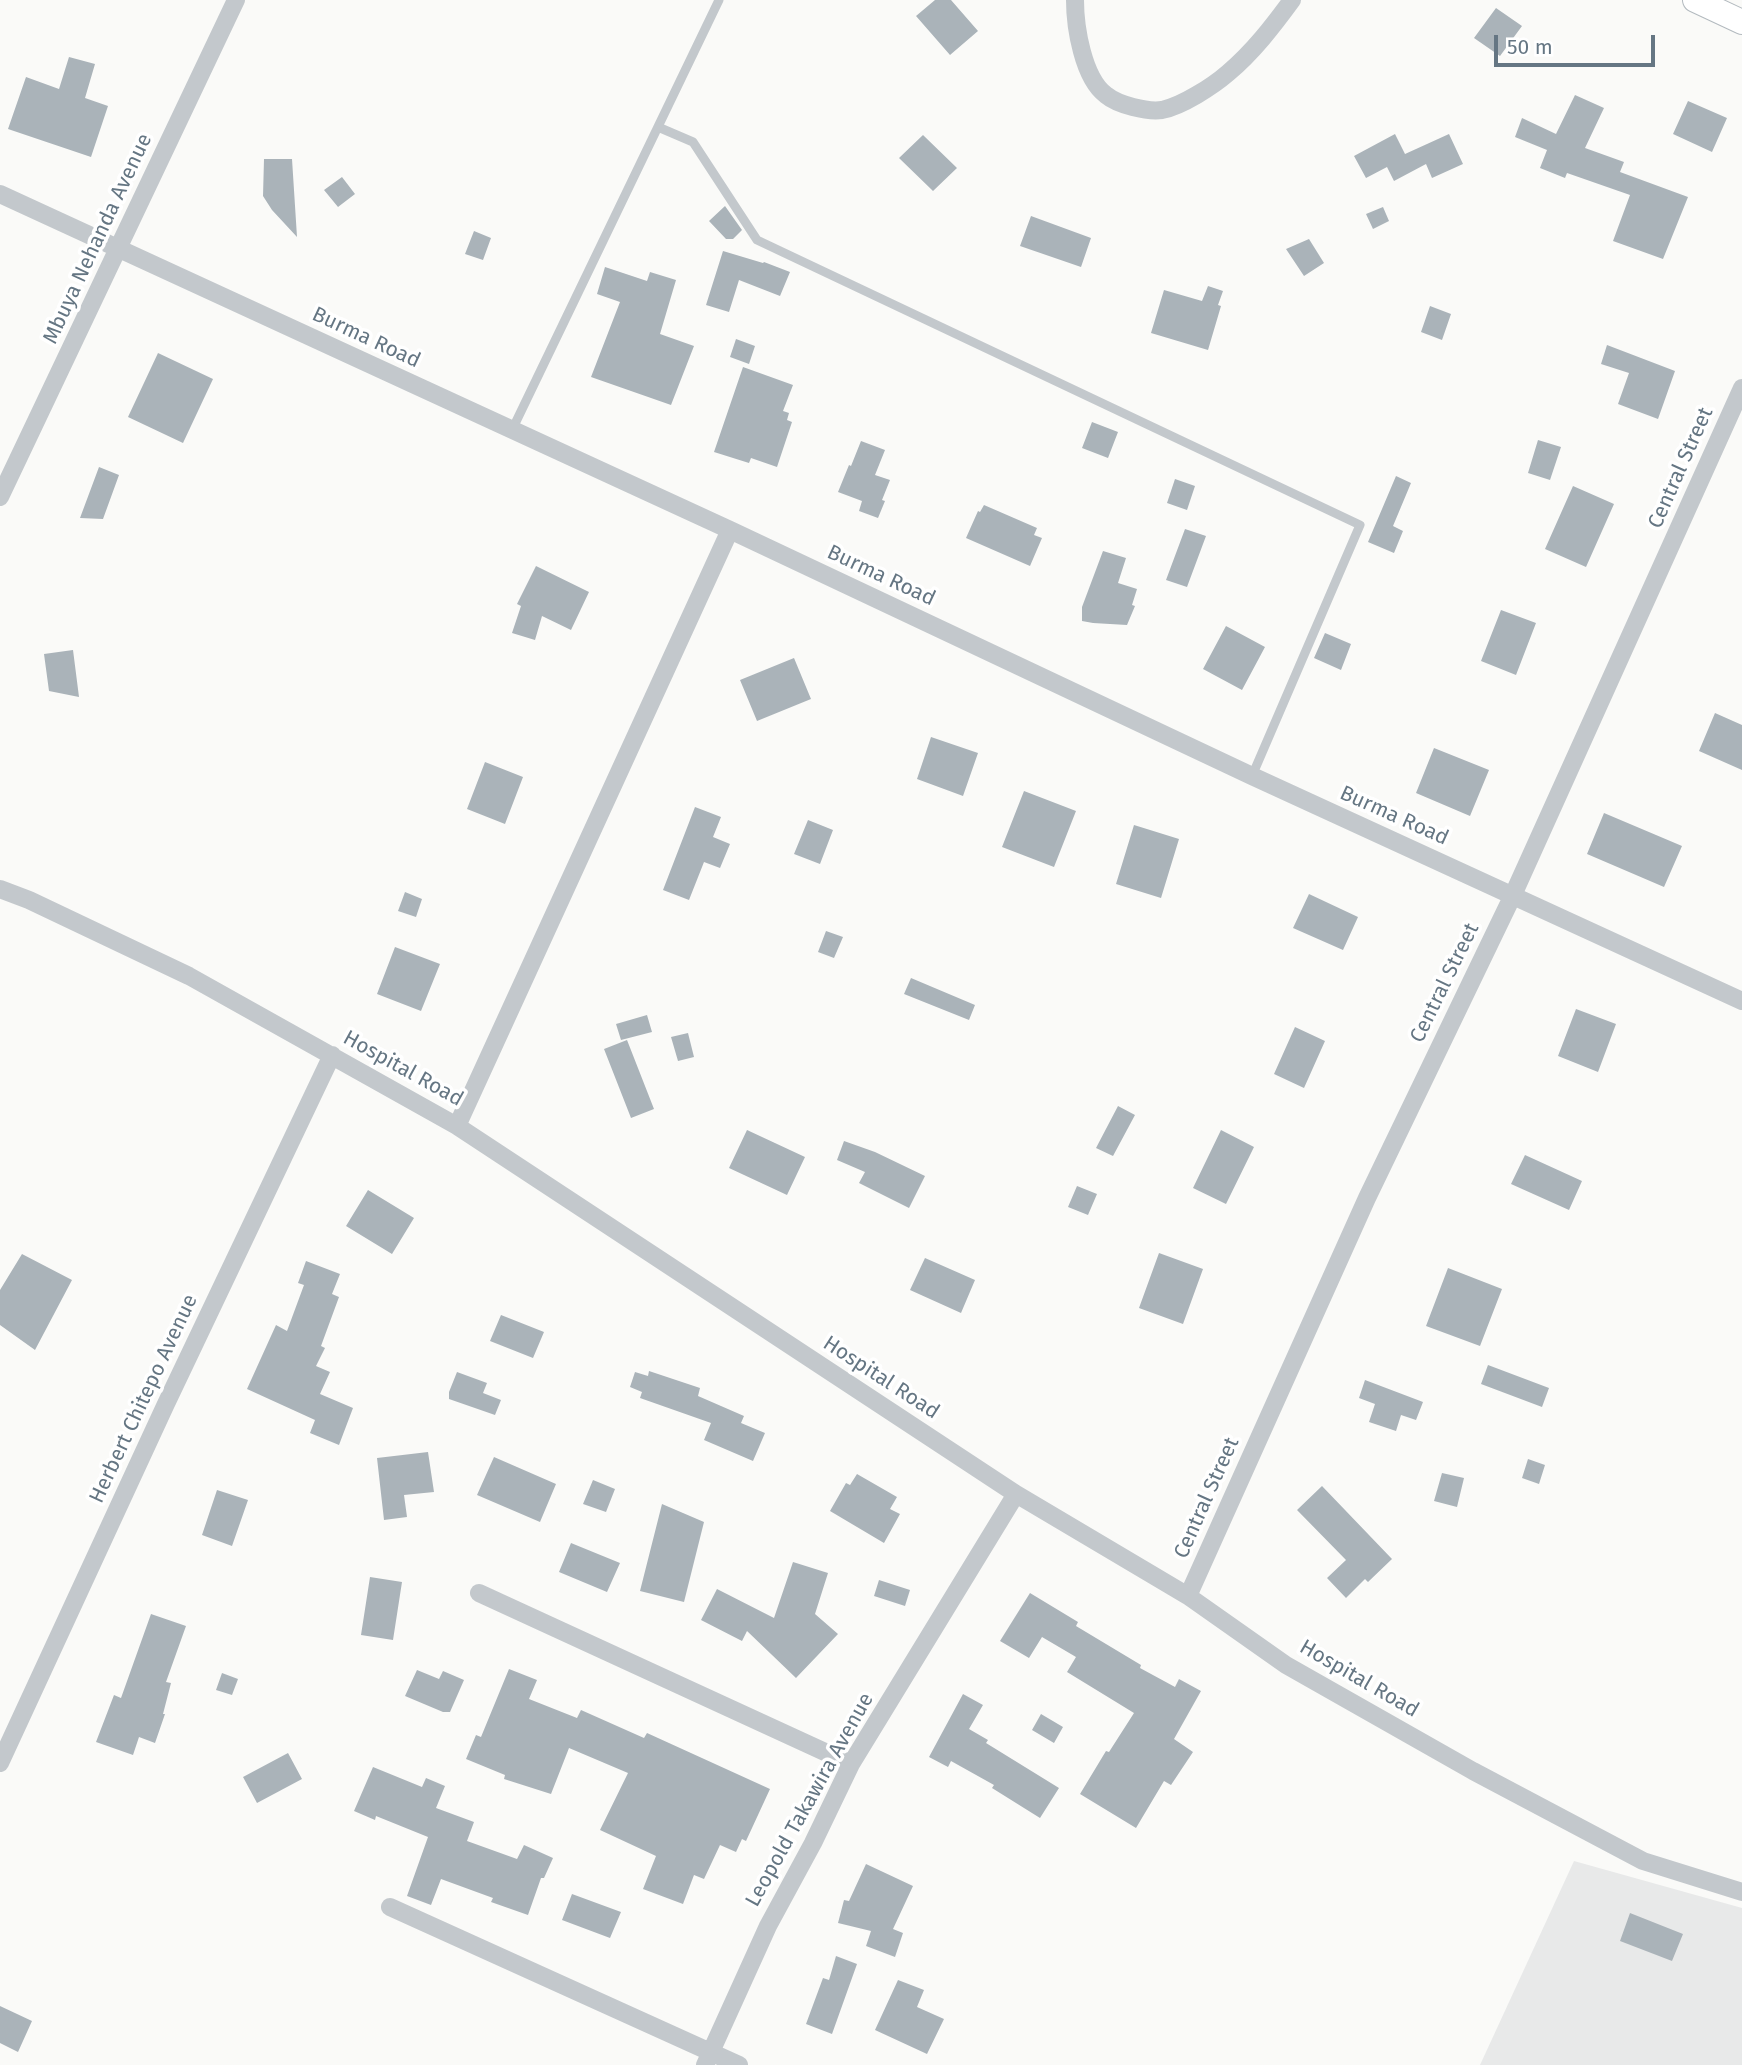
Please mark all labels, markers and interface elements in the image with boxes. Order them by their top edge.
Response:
scale bar [1497,21,1658,65]
text: 50 m [1507,34,1553,60]
street label: Mbuya Nehanda Avenue [38,130,158,348]
street label: Burma Road [308,302,424,374]
street label: Central Street [1643,404,1719,532]
street label: Burma Road [823,540,939,612]
street label: Burma Road [1336,781,1452,851]
street label: Central Street [1405,919,1485,1047]
street label: Hospital Road [338,1026,468,1112]
street label: Herbert Chitepo Avenue [85,1291,203,1507]
street label: Hospital Road [818,1331,944,1425]
street label: Central Street [1169,1434,1245,1562]
street label: Hospital Road [1295,1635,1423,1723]
street label: Leopold Takawira Avenue [741,1689,879,1911]

